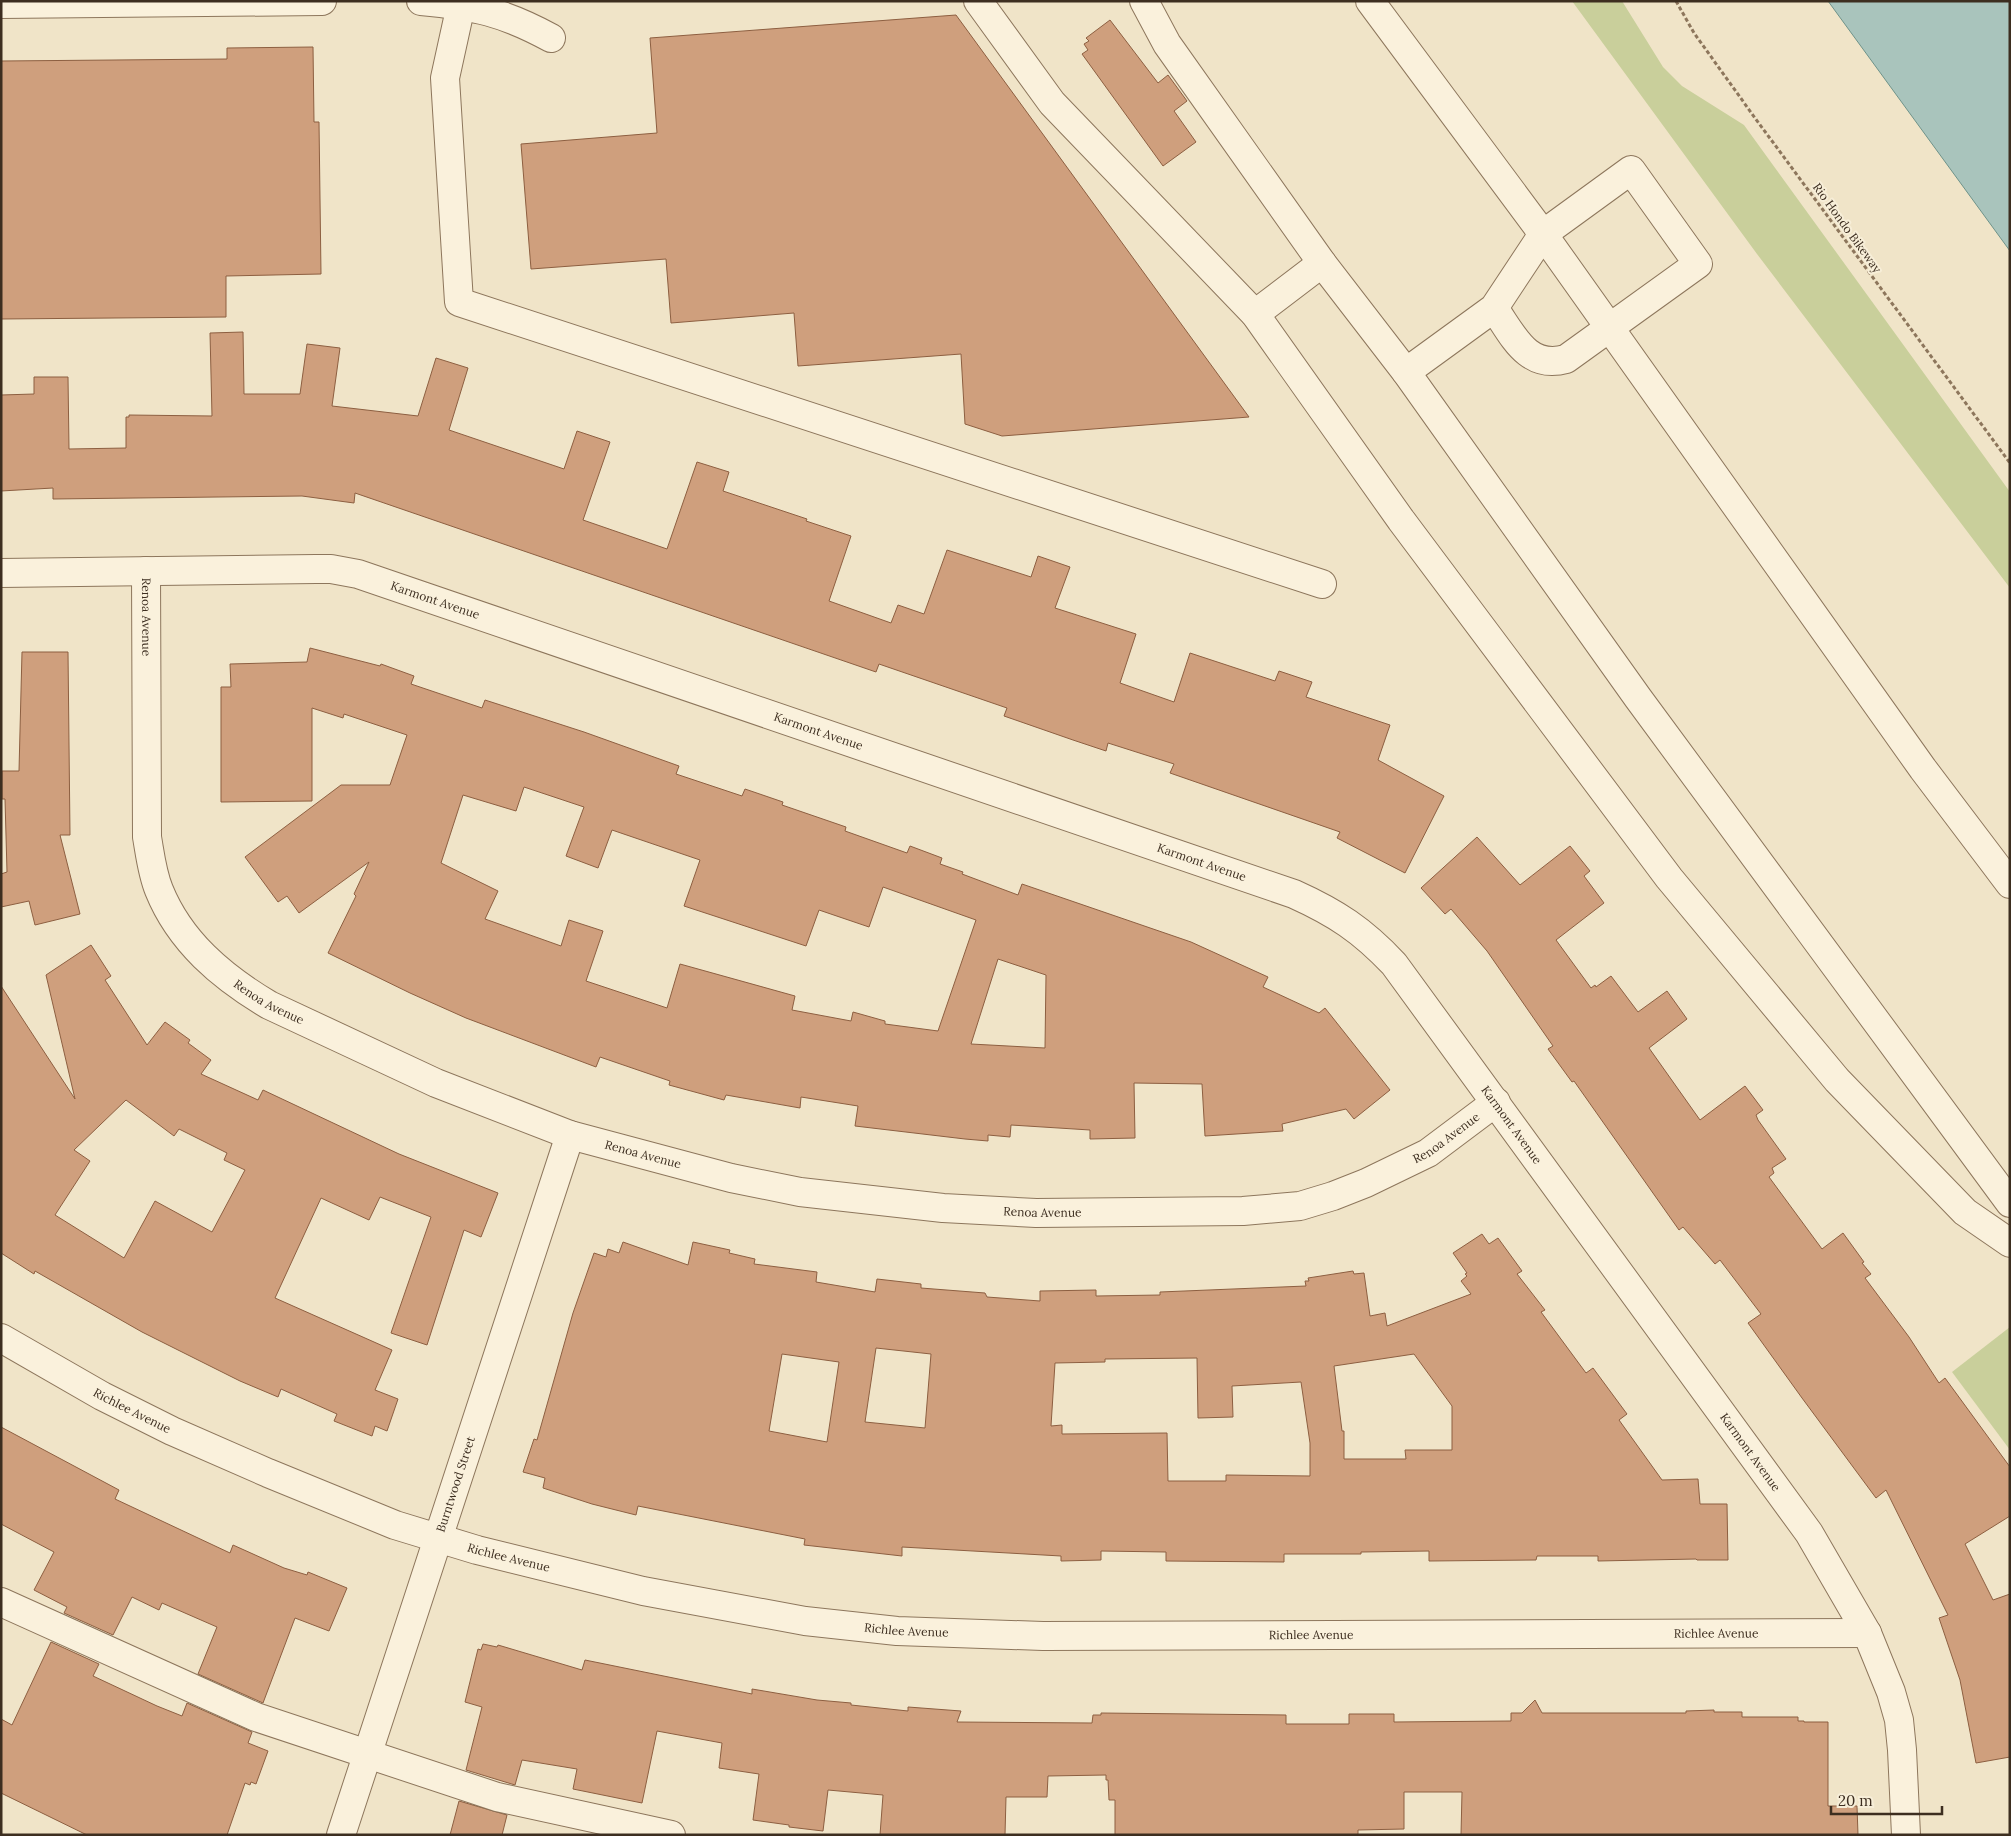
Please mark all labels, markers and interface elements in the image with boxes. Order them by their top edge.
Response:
street label: Rio Hondo Bikeway [1810,180,1885,276]
street label: Renoa Avenue [139,578,154,657]
street label: Karmont Avenue [389,578,482,622]
street label: Karmont Avenue [772,709,865,753]
street label: Karmont Avenue [1155,840,1249,884]
street label: Renoa Avenue [231,976,307,1028]
street label: Karmont Avenue [1478,1083,1546,1167]
street label: Renoa Avenue [1410,1109,1483,1166]
street label: Renoa Avenue [603,1137,683,1171]
street label: Renoa Avenue [1003,1203,1082,1220]
street label: Richlee Avenue [91,1385,174,1436]
street label: Karmont Avenue [1717,1410,1784,1494]
street label: Burntwood Street [433,1434,478,1534]
street label: Richlee Avenue [466,1539,552,1575]
street label: Richlee Avenue [863,1619,949,1640]
street label: Richlee Avenue [1674,1625,1759,1641]
street label: Richlee Avenue [1269,1627,1354,1642]
scale bar [1831,1784,1942,1816]
text: 20 m [1838,1791,1873,1810]

